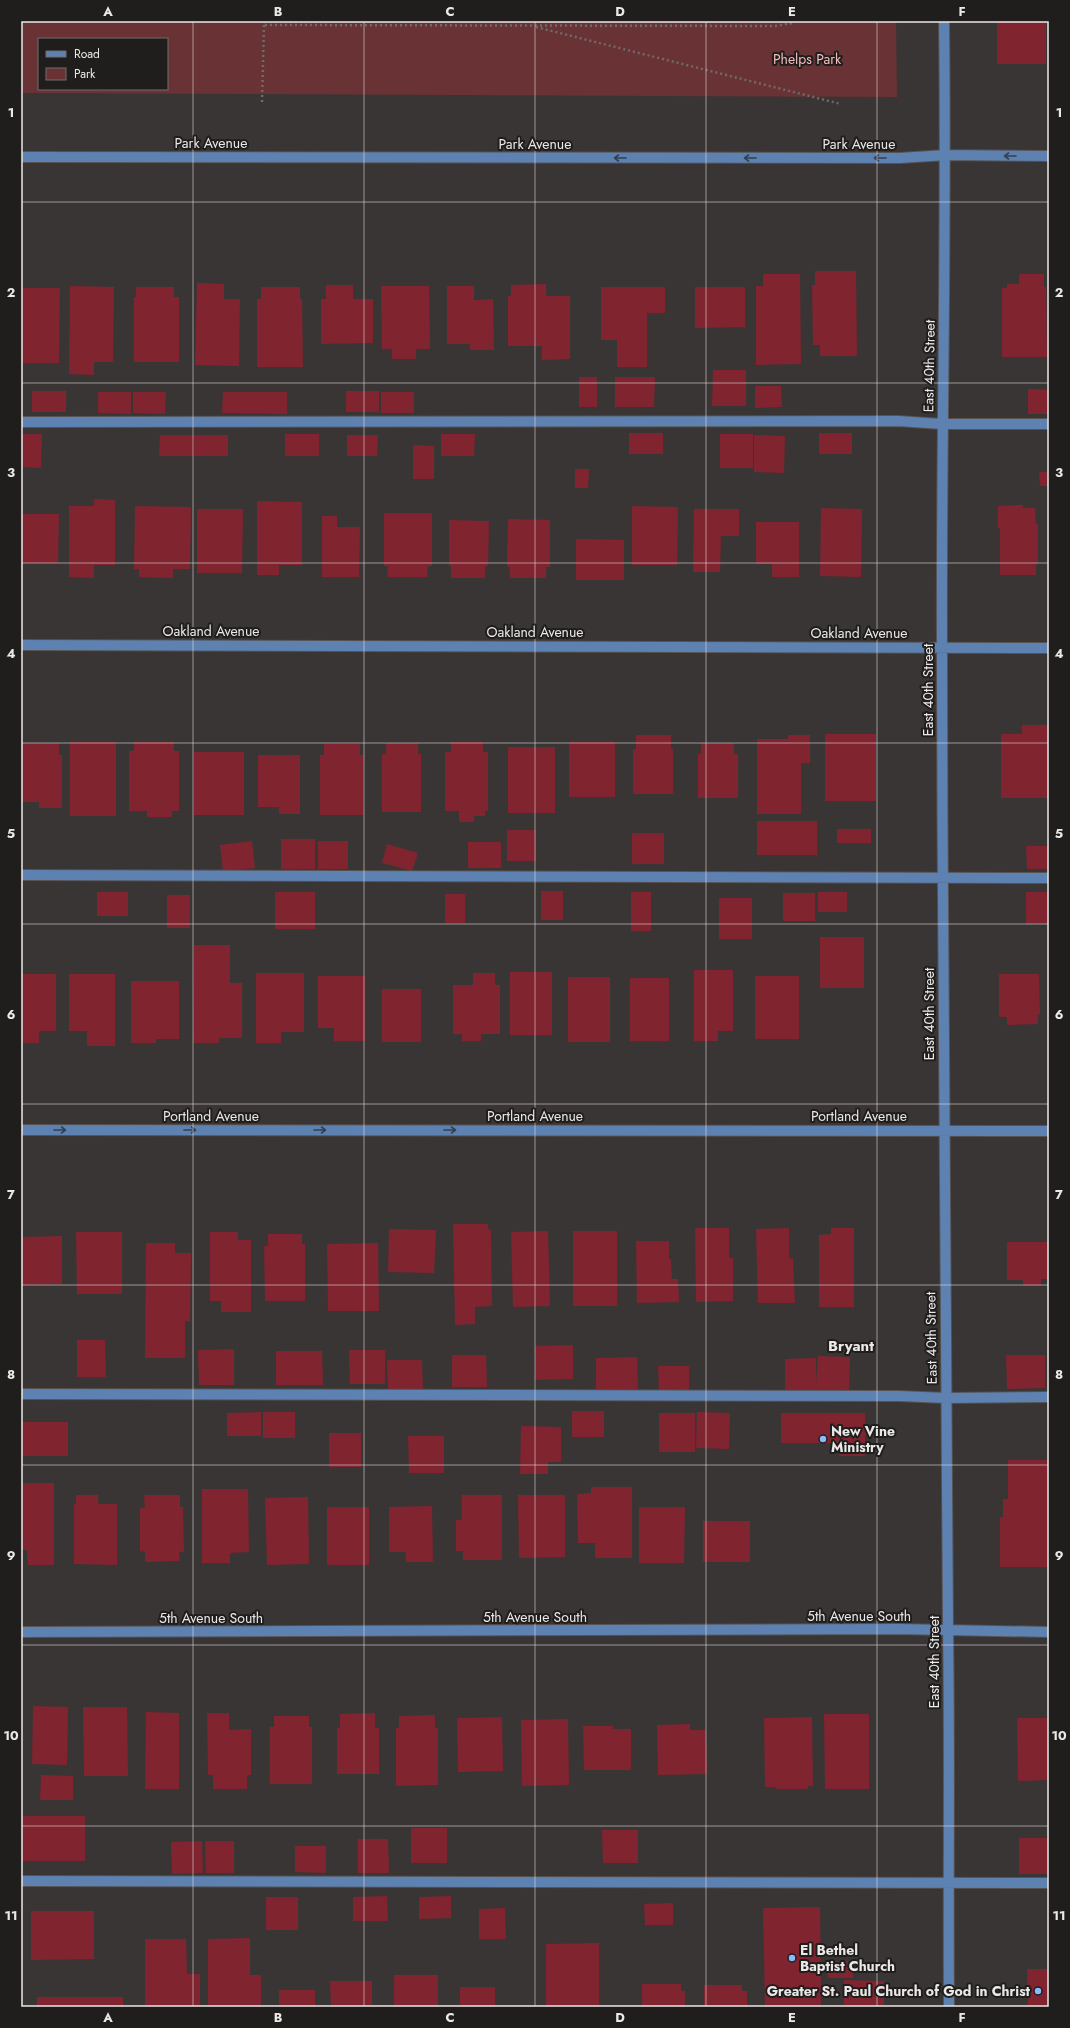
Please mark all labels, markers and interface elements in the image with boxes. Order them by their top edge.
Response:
text: A [102,2,113,21]
text: B [274,2,283,21]
text: C [445,2,455,21]
text: D [615,2,625,21]
text: E [788,2,796,21]
text: F [958,2,966,21]
legend [38,38,168,90]
text: Road [74,45,100,63]
park label: Phelps Park [773,49,842,69]
text: Park [74,65,96,83]
text: 1 [8,103,14,122]
text: 1 [1056,103,1062,122]
street label: Park Avenue [175,133,247,153]
street label: Park Avenue [499,134,571,154]
street label: Park Avenue [823,134,895,154]
one-way arrow [1004,152,1017,160]
one-way arrow [614,154,627,162]
one-way arrow [744,154,757,162]
one-way arrow [874,154,887,162]
text: 2 [7,283,15,302]
text: 2 [1055,283,1063,302]
street label: East 40th Street [918,319,940,412]
text: 3 [7,463,15,482]
text: 3 [1055,463,1063,482]
street label: Oakland Avenue [162,621,260,641]
street label: Oakland Avenue [486,622,584,642]
street label: Oakland Avenue [810,623,908,643]
street label: East 40th Street [918,643,938,736]
text: 4 [6,644,16,663]
text: 4 [1054,644,1064,663]
text: 5 [7,824,15,843]
text: 5 [1055,824,1063,843]
street label: East 40th Street [919,967,939,1060]
text: 6 [7,1005,16,1024]
text: 6 [1055,1005,1064,1024]
street label: Portland Avenue [163,1106,259,1126]
street label: Portland Avenue [487,1106,583,1126]
street label: Portland Avenue [811,1106,907,1126]
one-way arrow [53,1126,66,1134]
one-way arrow [183,1126,196,1134]
one-way arrow [313,1126,326,1134]
one-way arrow [443,1126,456,1134]
text: 7 [7,1185,15,1204]
text: 7 [1055,1185,1063,1204]
street label: East 40th Street [920,1291,942,1384]
district label: Bryant [828,1335,874,1357]
text: 8 [7,1365,15,1384]
text: 8 [1055,1365,1063,1384]
place label: New Vine Ministry [831,1421,895,1457]
marker: New Vine Ministry [818,1434,828,1444]
text: 9 [7,1546,16,1565]
text: 9 [1055,1546,1064,1565]
street label: 5th Avenue South [807,1606,911,1626]
street label: 5th Avenue South [483,1607,587,1627]
street label: 5th Avenue South [159,1608,263,1628]
street label: East 40th Street [924,1615,944,1708]
text: 10 [3,1726,19,1745]
text: 10 [1051,1726,1067,1745]
text: 11 [4,1906,18,1925]
text: 11 [1052,1906,1066,1925]
place label: El Bethel Baptist Church [800,1940,895,1976]
marker: El Bethel Baptist Church [787,1953,797,1963]
place label: Greater St. Paul Church of God in Christ [767,1981,1031,2001]
marker: Greater St. Paul Church of God in Christ [1033,1986,1043,1996]
text: A [102,2008,113,2027]
text: B [274,2008,283,2027]
text: C [445,2008,455,2027]
text: D [615,2008,625,2027]
text: E [788,2008,796,2027]
text: F [958,2008,966,2027]

